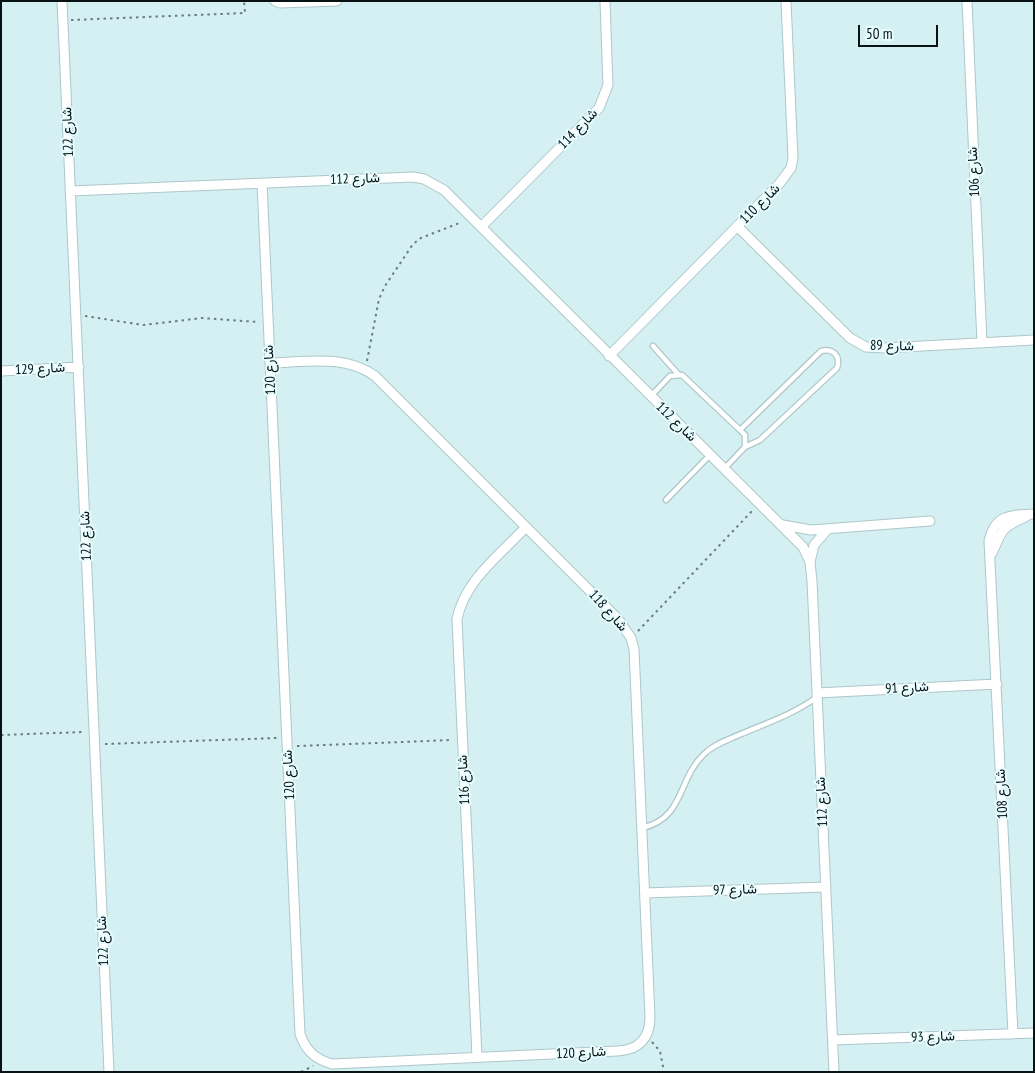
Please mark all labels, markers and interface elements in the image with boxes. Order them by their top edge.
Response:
scale bar [860,15,940,47]
text: 50 m [866,24,892,43]
street label: شارع 114 [555,105,601,153]
street label: شارع 122 [59,107,77,157]
street label: شارع 106 [964,147,984,197]
street label: شارع 112 [330,170,380,188]
street label: شارع 110 [736,180,784,228]
street label: شارع 89 [870,337,914,355]
street label: شارع 120 [260,345,280,395]
street label: شارع 129 [15,359,65,379]
street label: شارع 112 [652,399,700,445]
street label: شارع 122 [77,511,95,561]
street label: شارع 118 [585,587,631,635]
street label: شارع 91 [885,678,929,698]
street label: شارع 120 [279,750,299,800]
street label: شارع 116 [454,755,474,805]
street label: شارع 108 [992,769,1012,819]
street label: شارع 112 [812,777,832,827]
street label: شارع 97 [713,881,757,899]
street label: شارع 122 [93,916,113,966]
street label: شارع 93 [911,1028,955,1046]
street label: شارع 120 [556,1043,606,1063]

